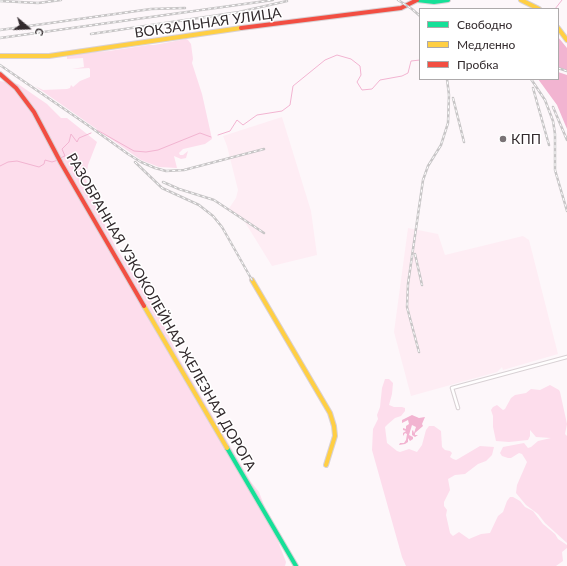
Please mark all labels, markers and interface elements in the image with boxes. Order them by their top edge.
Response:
street label: ВОКЗАЛЬНАЯ УЛИЦА [133,4,283,42]
north arrow [8,8,48,48]
legend [419,8,559,80]
text: Свободно [457,17,512,32]
text: С [32,27,47,38]
text: Медленно [457,37,515,52]
text: Пробка [457,57,498,72]
place label: КПП [511,131,541,147]
marker: КПП [498,134,508,144]
street label: РАЗОБРАННАЯ УЗКОКОЛЕЙНАЯ ЖЕЛЕЗНАЯ ДОРОГА [63,150,259,474]

